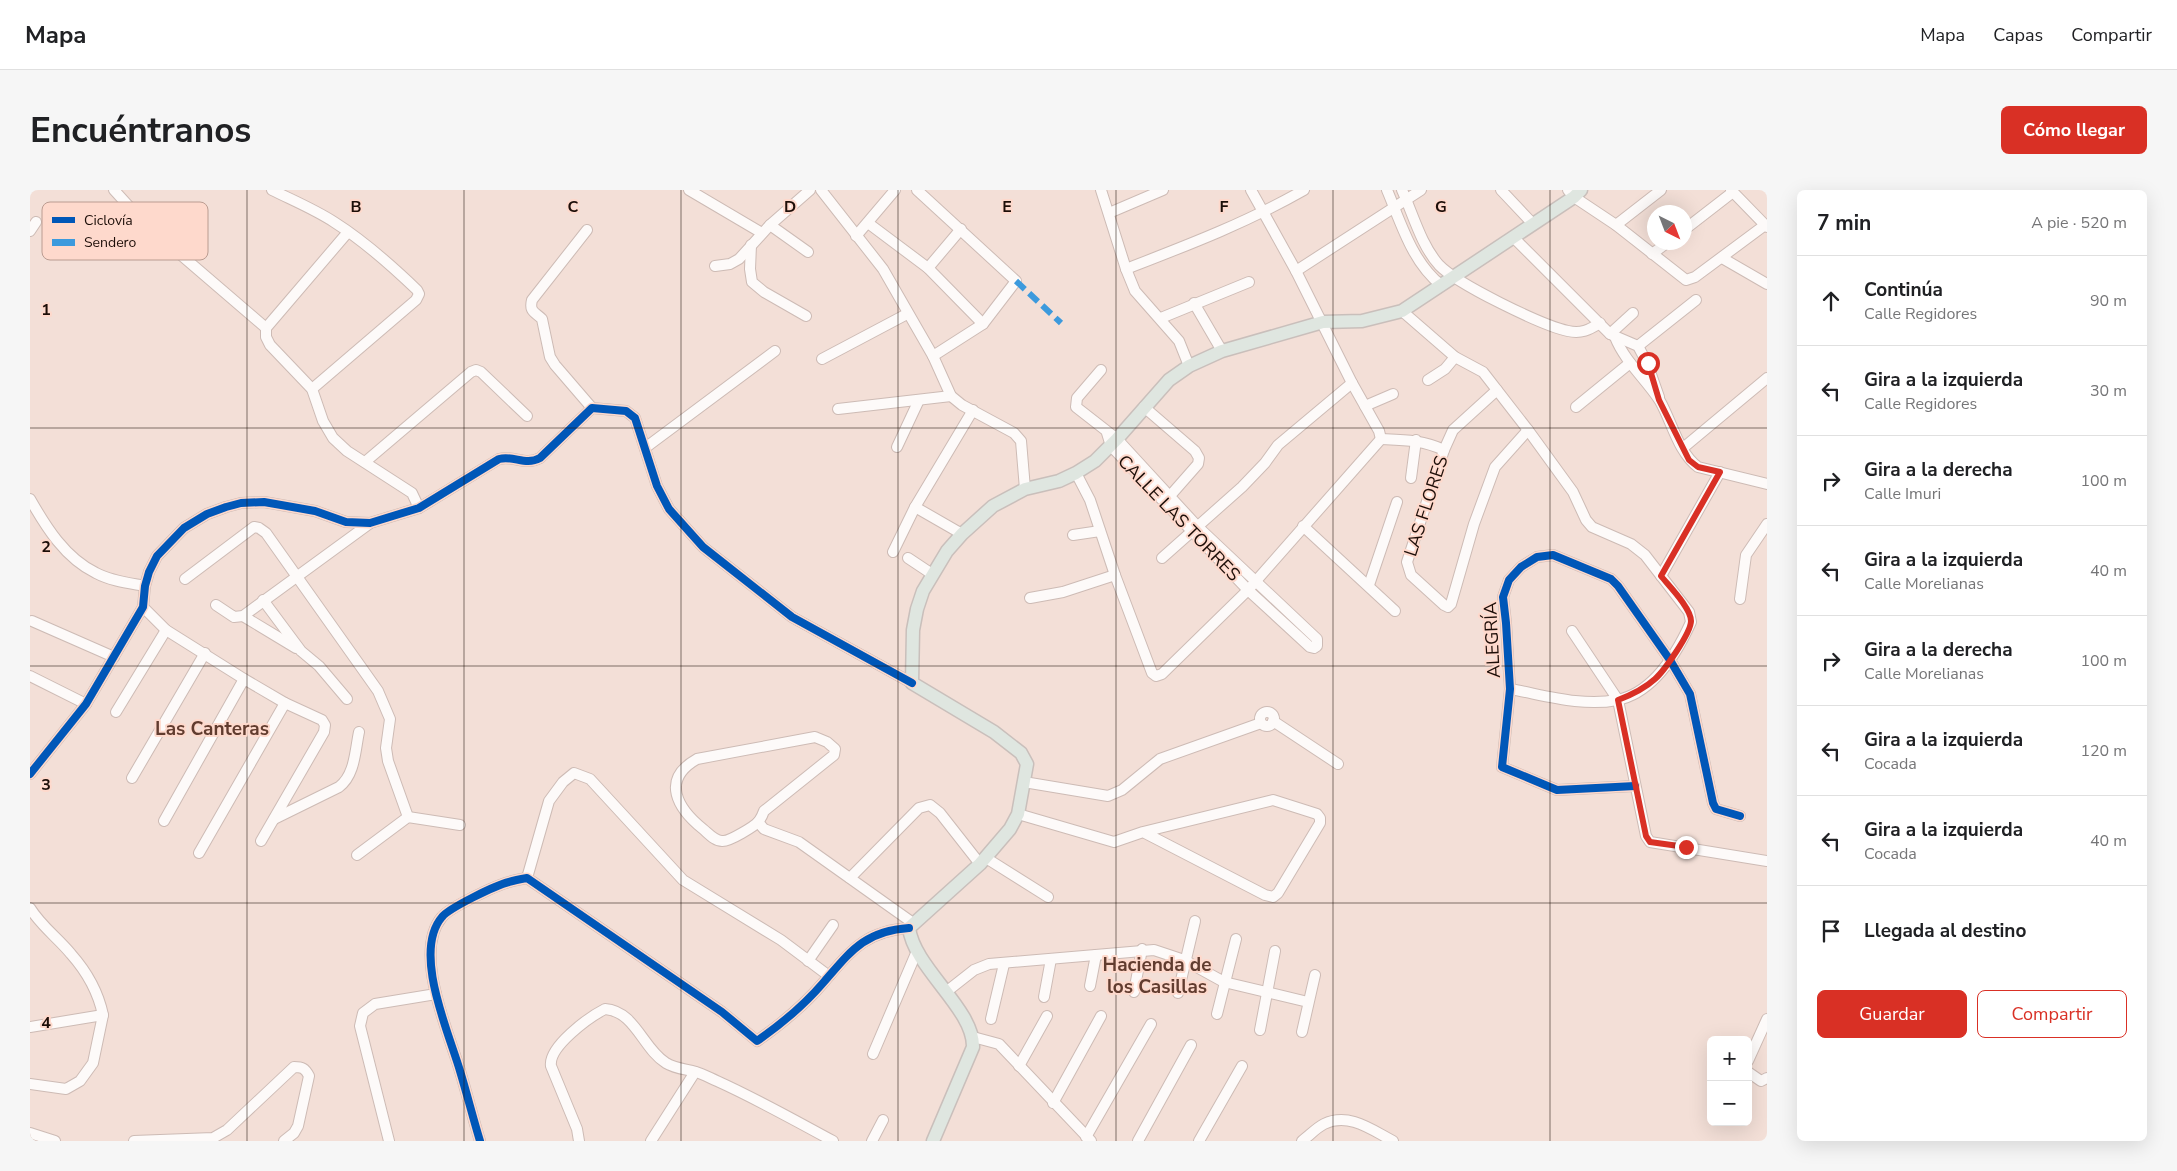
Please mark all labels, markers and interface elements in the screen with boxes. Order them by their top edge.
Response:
text: Mapa [25,19,87,51]
text: Mapa [1920,23,1965,47]
text: Capas [1993,23,2043,47]
text: Compartir [2071,23,2152,47]
button: Cómo llegar [2001,106,2147,154]
text: Encuéntranos [30,107,251,154]
text: B [350,196,362,218]
text: C [568,196,579,218]
text: D [784,196,796,218]
text: E [1002,196,1012,218]
text: F [1220,196,1229,218]
text: G [1435,196,1447,218]
legend [42,202,208,260]
north arrow [1647,205,1692,250]
text: 7 min [1817,209,1871,237]
text: Ciclovía [84,211,133,230]
text: A pie · 520 m [2031,212,2127,234]
text: Sendero [84,233,137,252]
text: Continúa [1864,277,1943,303]
icon: ahead [1817,287,1845,315]
text: 90 m [2090,290,2127,312]
text: 1 [41,299,51,321]
text: Calle Regidores [1864,303,1977,325]
route start [1637,352,1660,375]
text: Gira a la izquierda [1864,367,2023,393]
icon: left [1817,377,1845,405]
text: 30 m [2090,380,2127,402]
text: Calle Regidores [1864,393,1977,415]
street label: CALLE LAS TORRES [1112,450,1246,586]
street label: LAS FLORES [1398,453,1454,559]
text: Gira a la derecha [1864,457,2013,483]
icon: right [1817,467,1845,495]
text: 100 m [2080,470,2127,492]
text: Calle Imuri [1864,483,1941,505]
text: 2 [41,536,51,558]
text: Gira a la izquierda [1864,547,2023,573]
icon: left [1817,557,1845,585]
text: 40 m [2090,560,2127,582]
text: Calle Morelianas [1864,573,1984,595]
street label: ALEGRÍA [1478,601,1506,679]
text: Gira a la derecha [1864,637,2013,663]
icon: right [1817,647,1845,675]
text: 100 m [2080,650,2127,672]
text: Calle Morelianas [1864,663,1984,685]
district label: Las Canteras [155,716,269,742]
text: Gira a la izquierda [1864,727,2023,753]
icon: left [1817,737,1845,765]
text: 120 m [2080,740,2127,762]
text: Cocada [1864,753,1917,775]
text: 3 [41,774,51,796]
text: Gira a la izquierda [1864,817,2023,843]
icon: left [1817,827,1845,855]
text: 40 m [2090,830,2127,852]
route end [1675,836,1698,859]
text: Cocada [1864,843,1917,865]
icon: arrive [1817,917,1845,945]
text: Llegada al destino [1864,918,2026,944]
district label: Hacienda de los Casillas [1103,952,1211,1000]
button: Guardar [1817,990,1967,1038]
button: Compartir [1977,990,2127,1038]
text: 4 [41,1012,51,1034]
map controls [1707,1036,1752,1126]
button: + [1707,1036,1752,1081]
button: − [1707,1081,1752,1126]

